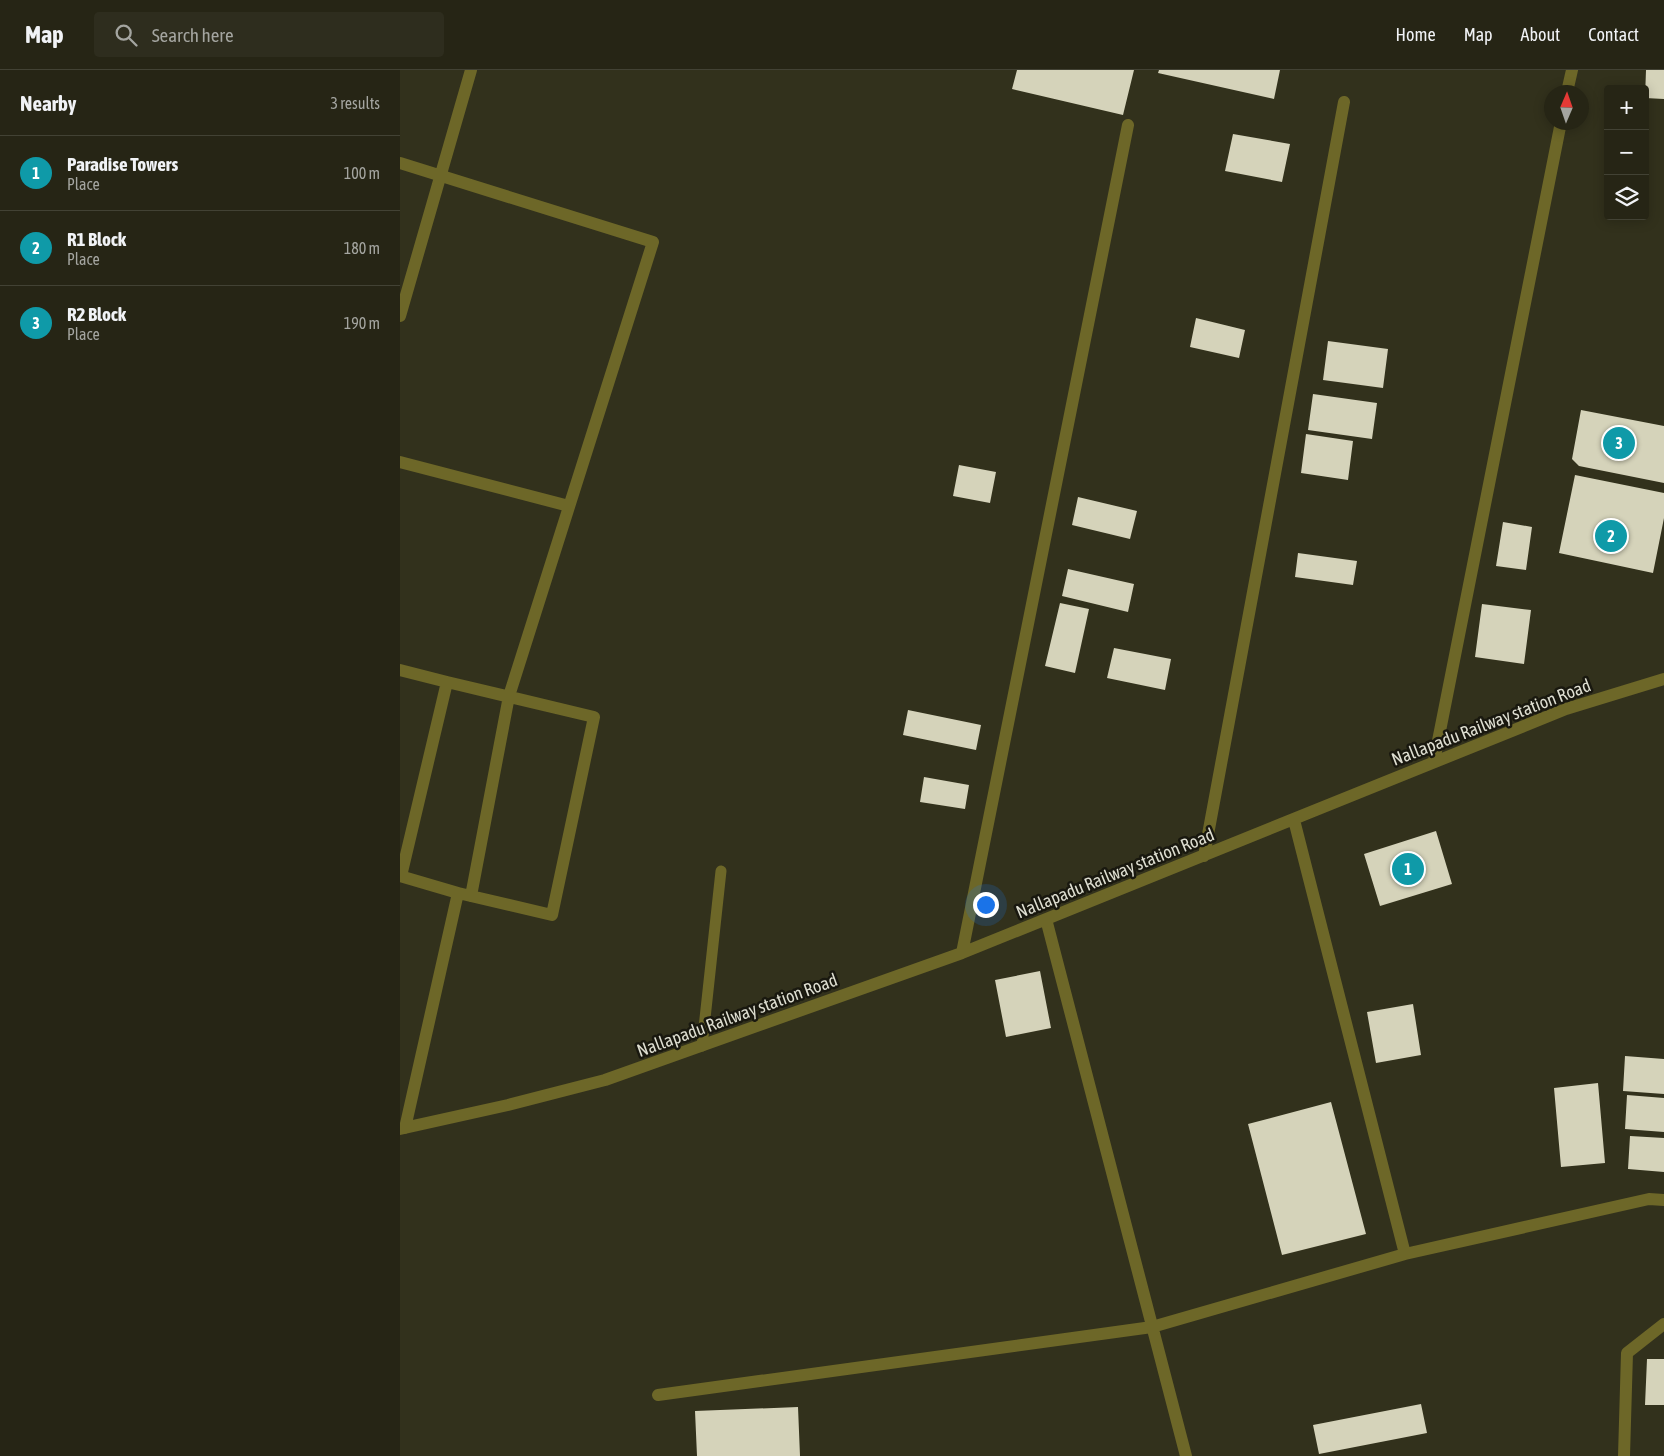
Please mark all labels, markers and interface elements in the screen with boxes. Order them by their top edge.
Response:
search box [94,12,444,57]
text: Map [25,21,64,48]
icon: search [112,21,140,49]
text: Search here [152,24,234,46]
text: Home [1396,24,1436,45]
text: Map [1464,24,1493,45]
text: About [1521,24,1560,45]
text: Contact [1588,24,1639,45]
north arrow [1544,85,1589,130]
map controls [1604,85,1649,220]
button: + [1604,85,1649,130]
text: Nearby [20,91,76,115]
text: 3 results [330,94,380,112]
button: − [1604,130,1649,175]
text: Paradise Towers [67,153,178,175]
text: 1 [32,164,40,182]
text: 100 m [344,164,380,182]
text: Place [67,175,100,193]
button: layers [1604,175,1649,220]
text: R1 Block [67,228,126,250]
text: 2 [32,239,40,257]
text: 180 m [344,239,380,257]
text: Place [67,250,100,268]
text: R2 Block [67,303,126,325]
text: 3 [32,314,40,332]
text: 190 m [344,314,380,332]
text: Place [67,325,100,343]
pin: 3 [1603,424,1635,462]
pin: 2 [1595,517,1627,555]
street label: Nallapadu Railway station Road [1388,674,1594,770]
street label: Nallapadu Railway station Road [1013,824,1217,922]
pin: 1 [1392,850,1424,888]
your location [973,892,999,918]
street label: Nallapadu Railway station Road [634,969,840,1061]

